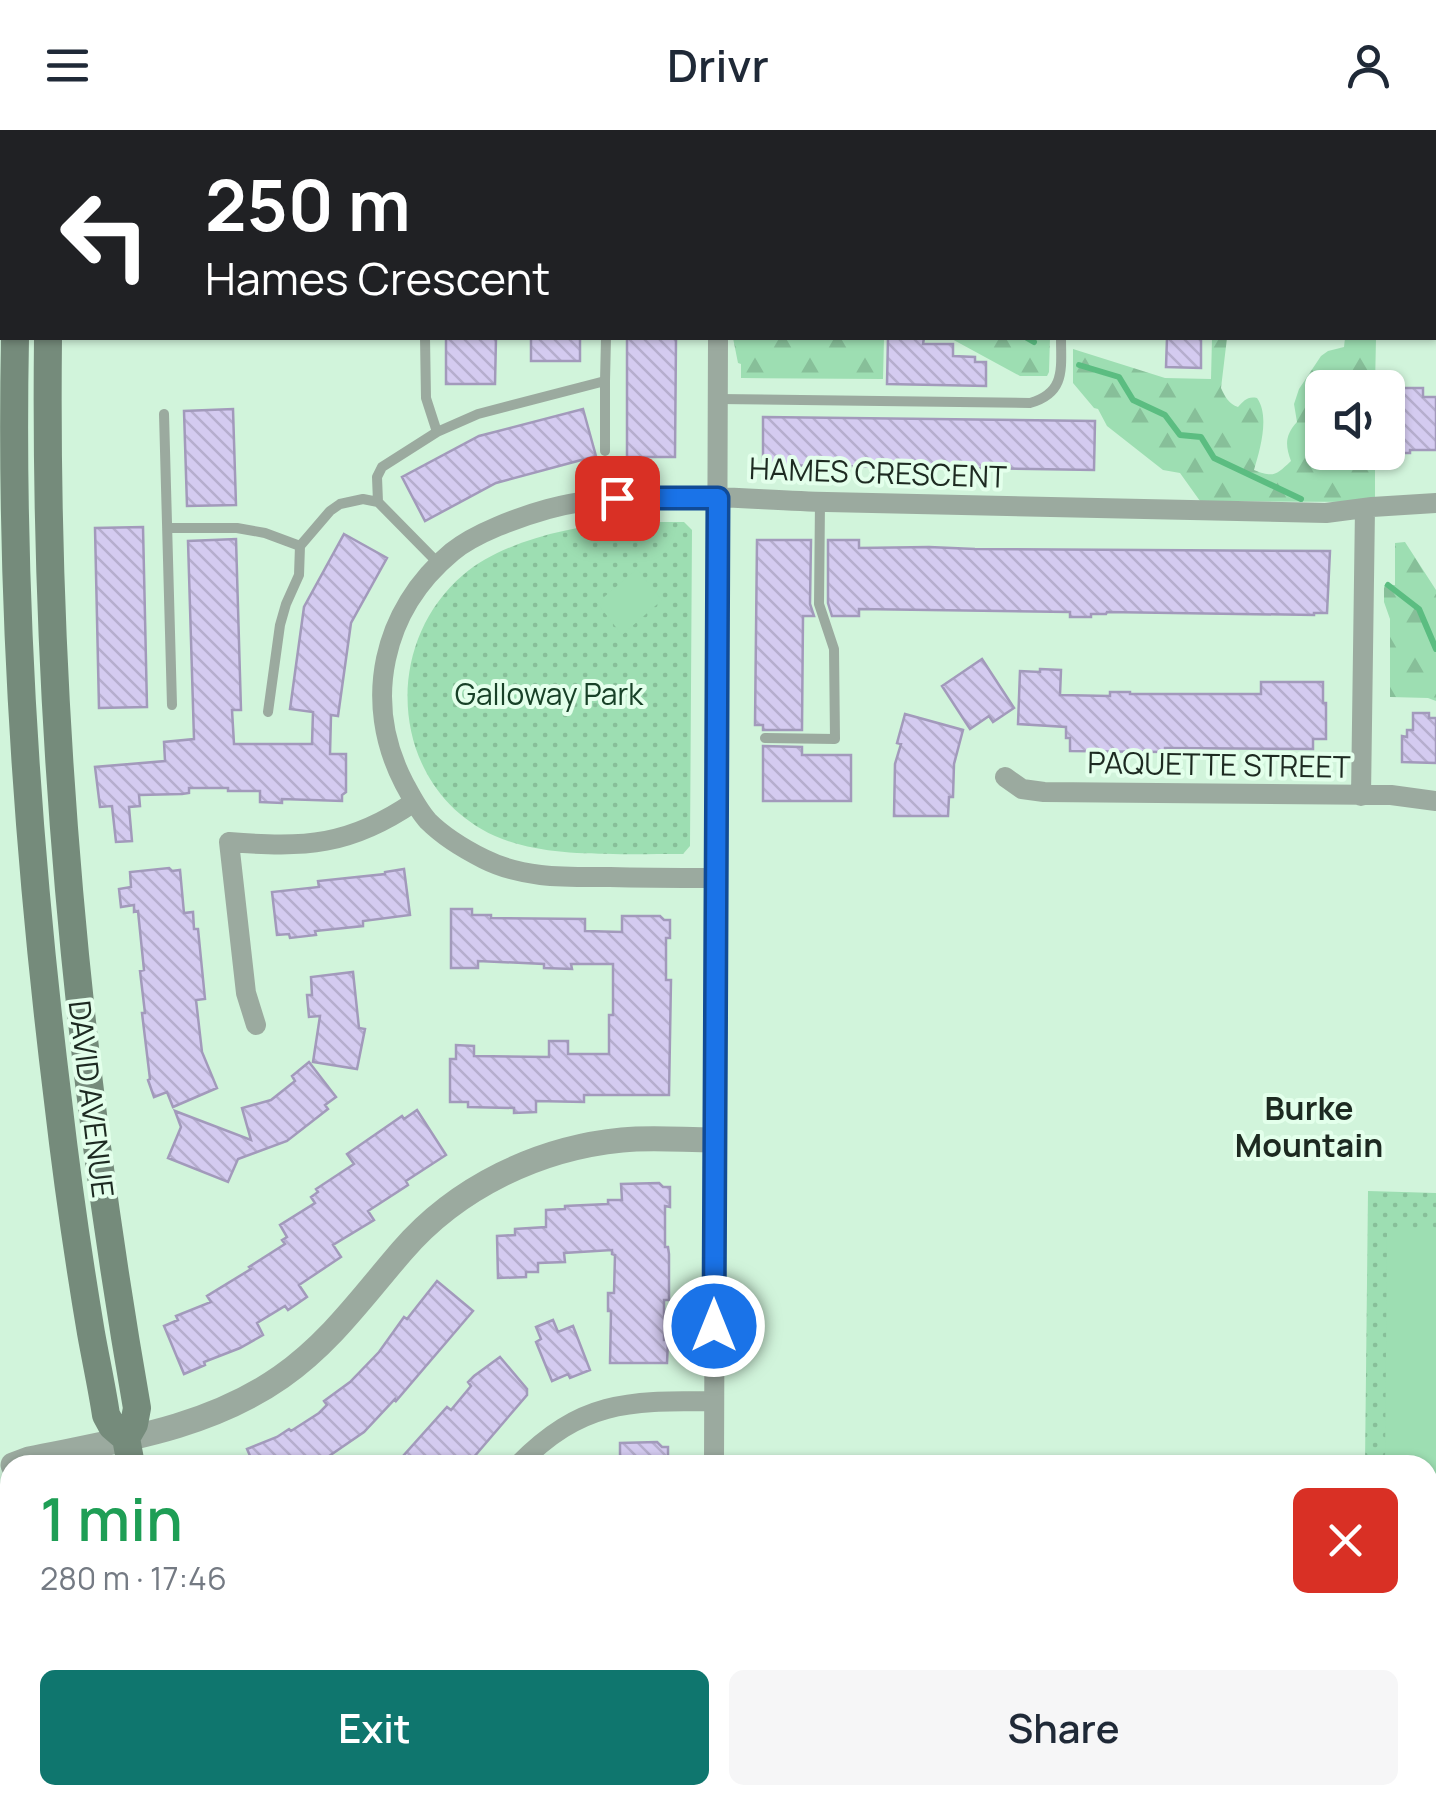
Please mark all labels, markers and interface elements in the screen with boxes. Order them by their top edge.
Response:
text: Drivr [667,34,769,96]
icon: menu [40,38,95,93]
icon: person [1341,38,1396,93]
text: 250 m [205,156,411,252]
icon: left [40,170,170,300]
text: Hames Crescent [205,247,550,309]
map controls [1305,370,1405,470]
button: sound [1305,370,1405,470]
street label: HAMES CRESCENT [748,447,1008,497]
pin [575,456,660,541]
icon: arrive [590,471,645,526]
park label: Galloway Park [455,673,644,714]
street label: PAQUETTE STREET [1087,741,1351,787]
street label: DAVID AVENUE [60,998,124,1200]
district label: Burke Mountain [1235,1086,1383,1167]
position arrow [662,1274,766,1378]
text: 1 min [40,1477,183,1559]
button: close [1293,1488,1398,1593]
text: 280 m · 17:46 [40,1556,227,1600]
button: Exit [40,1670,709,1785]
button: Share [729,1670,1398,1785]

